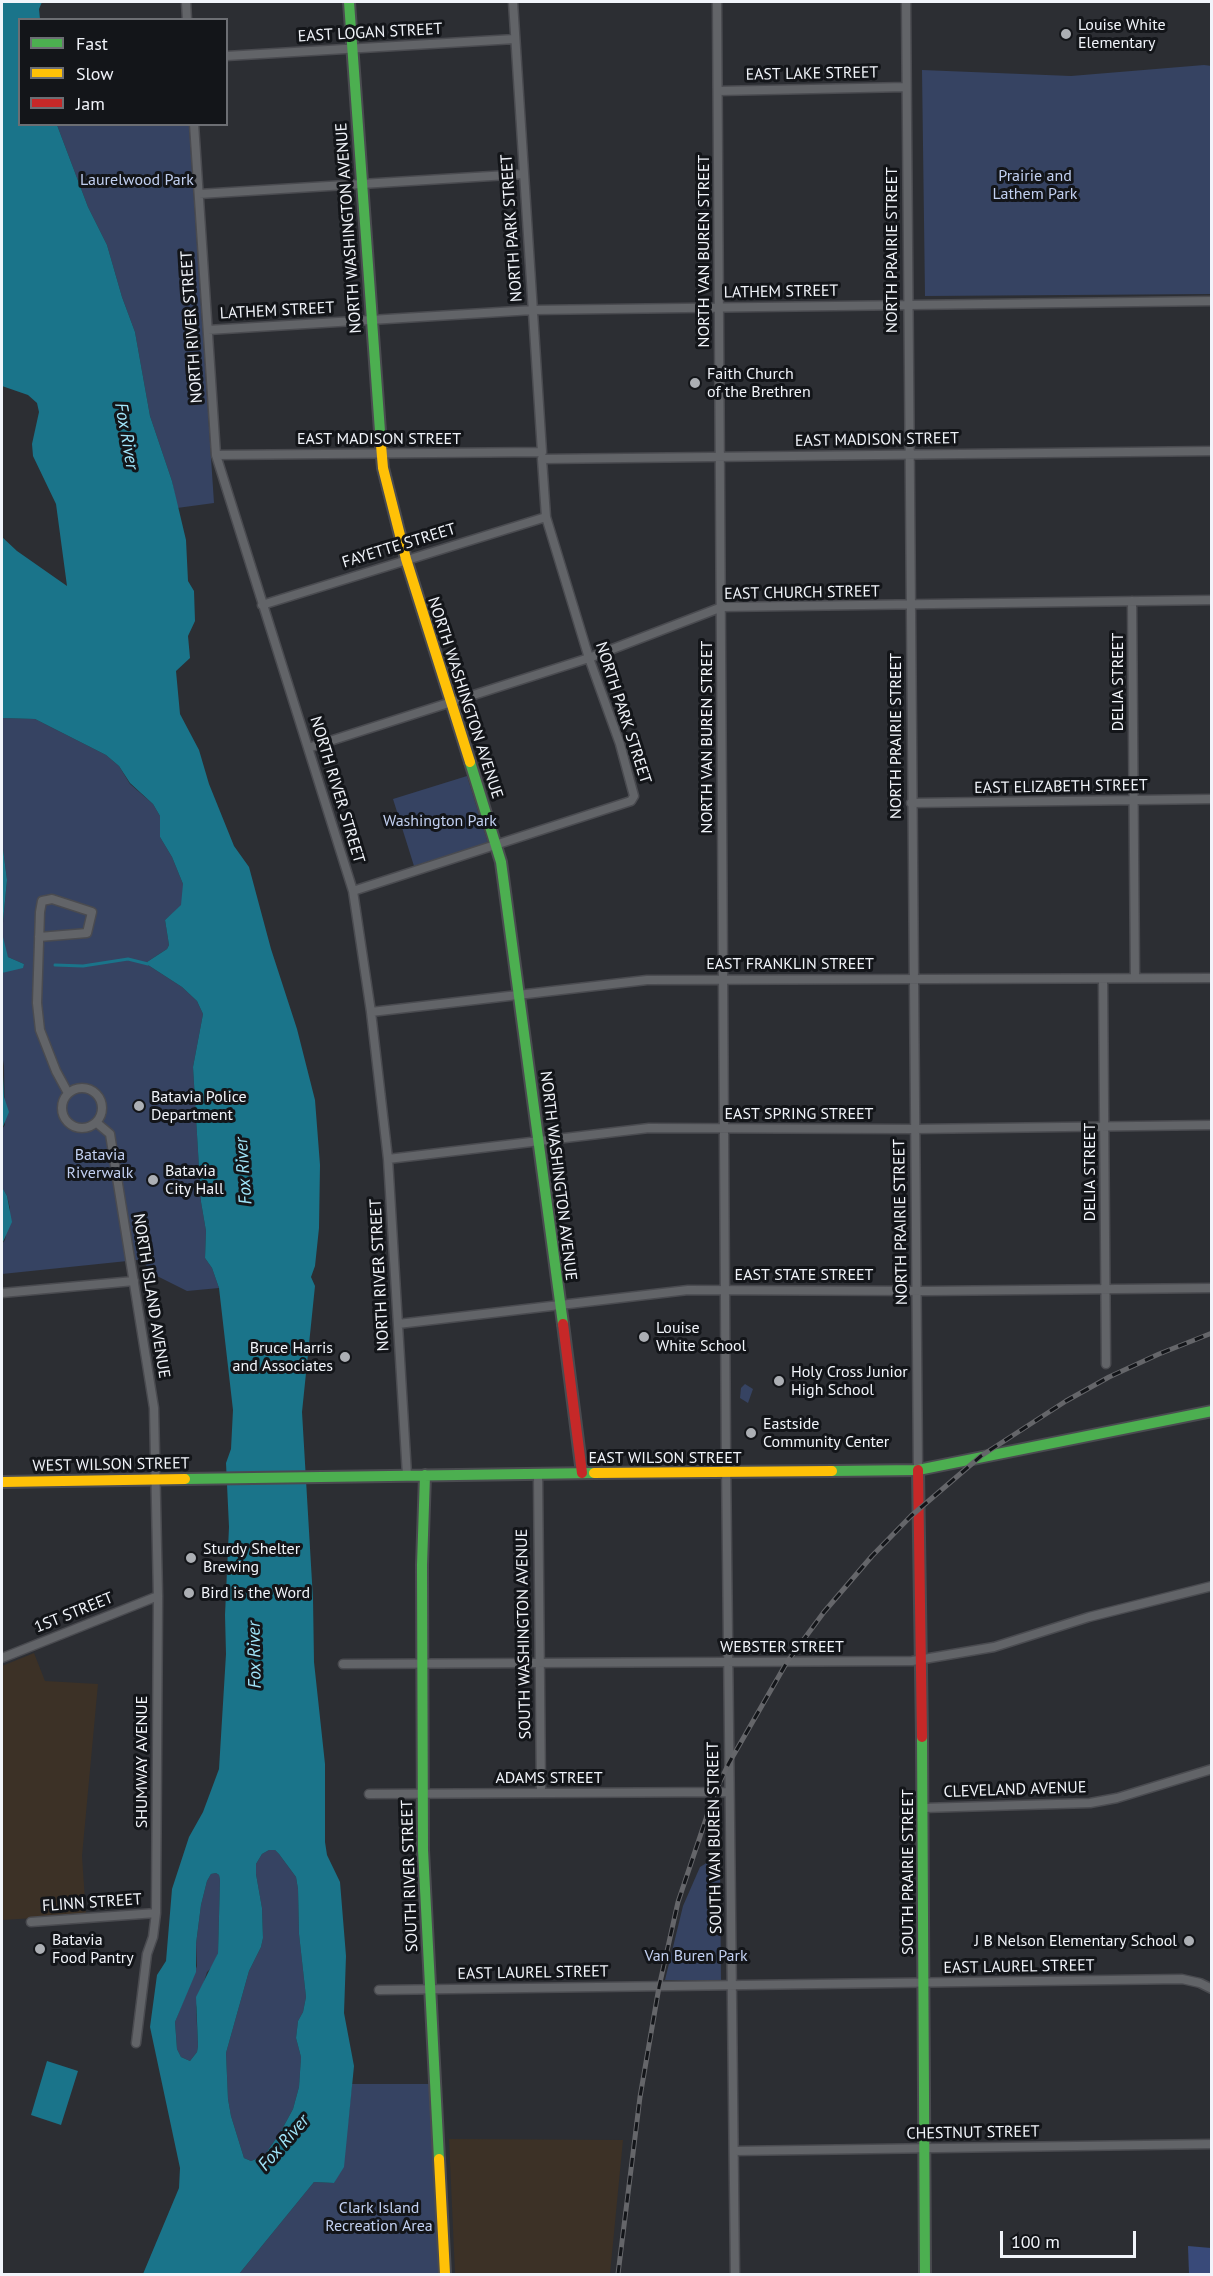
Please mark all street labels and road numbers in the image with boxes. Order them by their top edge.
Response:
street label: EAST LOGAN STREET [297,20,443,46]
street label: EAST LAKE STREET [745,63,879,85]
street label: NORTH WASHINGTON AVENUE [332,122,366,334]
street label: NORTH PARK STREET [497,154,527,302]
street label: NORTH VAN BUREN STREET [694,155,714,347]
street label: NORTH PRAIRIE STREET [882,167,902,333]
street label: NORTH RIVER STREET [177,250,207,404]
street label: LATHEM STREET [723,281,839,303]
street label: LATHEM STREET [219,298,335,324]
street label: EAST MADISON STREET [297,429,461,449]
street label: EAST MADISON STREET [795,429,959,451]
street label: FAYETTE STREET [340,520,458,572]
street label: EAST CHURCH STREET [724,582,880,604]
street label: NORTH WASHINGTON AVENUE [423,595,507,801]
street label: DELIA STREET [1108,633,1128,731]
street label: NORTH PARK STREET [591,640,655,786]
street label: NORTH VAN BUREN STREET [697,641,717,833]
street label: NORTH PRAIRIE STREET [886,653,906,819]
street label: NORTH RIVER STREET [305,714,369,866]
street label: EAST ELIZABETH STREET [974,776,1148,798]
street label: EAST FRANKLIN STREET [706,954,874,974]
street label: NORTH WASHINGTON AVENUE [536,1070,580,1282]
street label: EAST SPRING STREET [725,1104,873,1124]
street label: DELIA STREET [1080,1123,1100,1221]
street label: NORTH PRAIRIE STREET [890,1139,912,1305]
street label: NORTH RIVER STREET [366,1198,394,1352]
street label: NORTH ISLAND AVENUE [128,1212,174,1380]
street label: EAST STATE STREET [735,1265,873,1285]
street label: EAST WILSON STREET [588,1448,742,1468]
street label: WEST WILSON STREET [32,1454,190,1476]
street label: SOUTH WASHINGTON AVENUE [513,1529,535,1739]
street label: 1ST STREET [32,1588,116,1638]
street label: WEBSTER STREET [720,1637,844,1657]
street label: SHUMWAY AVENUE [132,1696,152,1828]
street label: SOUTH VAN BUREN STREET [704,1742,726,1934]
street label: ADAMS STREET [495,1768,603,1788]
street label: CLEVELAND AVENUE [943,1778,1087,1802]
street label: SOUTH PRAIRIE STREET [898,1789,918,1955]
street label: SOUTH RIVER STREET [398,1800,422,1952]
street label: FLINN STREET [41,1890,143,1916]
street label: EAST LAUREL STREET [943,1956,1095,1978]
street label: EAST LAUREL STREET [457,1962,609,1984]
street label: CHESTNUT STREET [906,2122,1040,2144]

